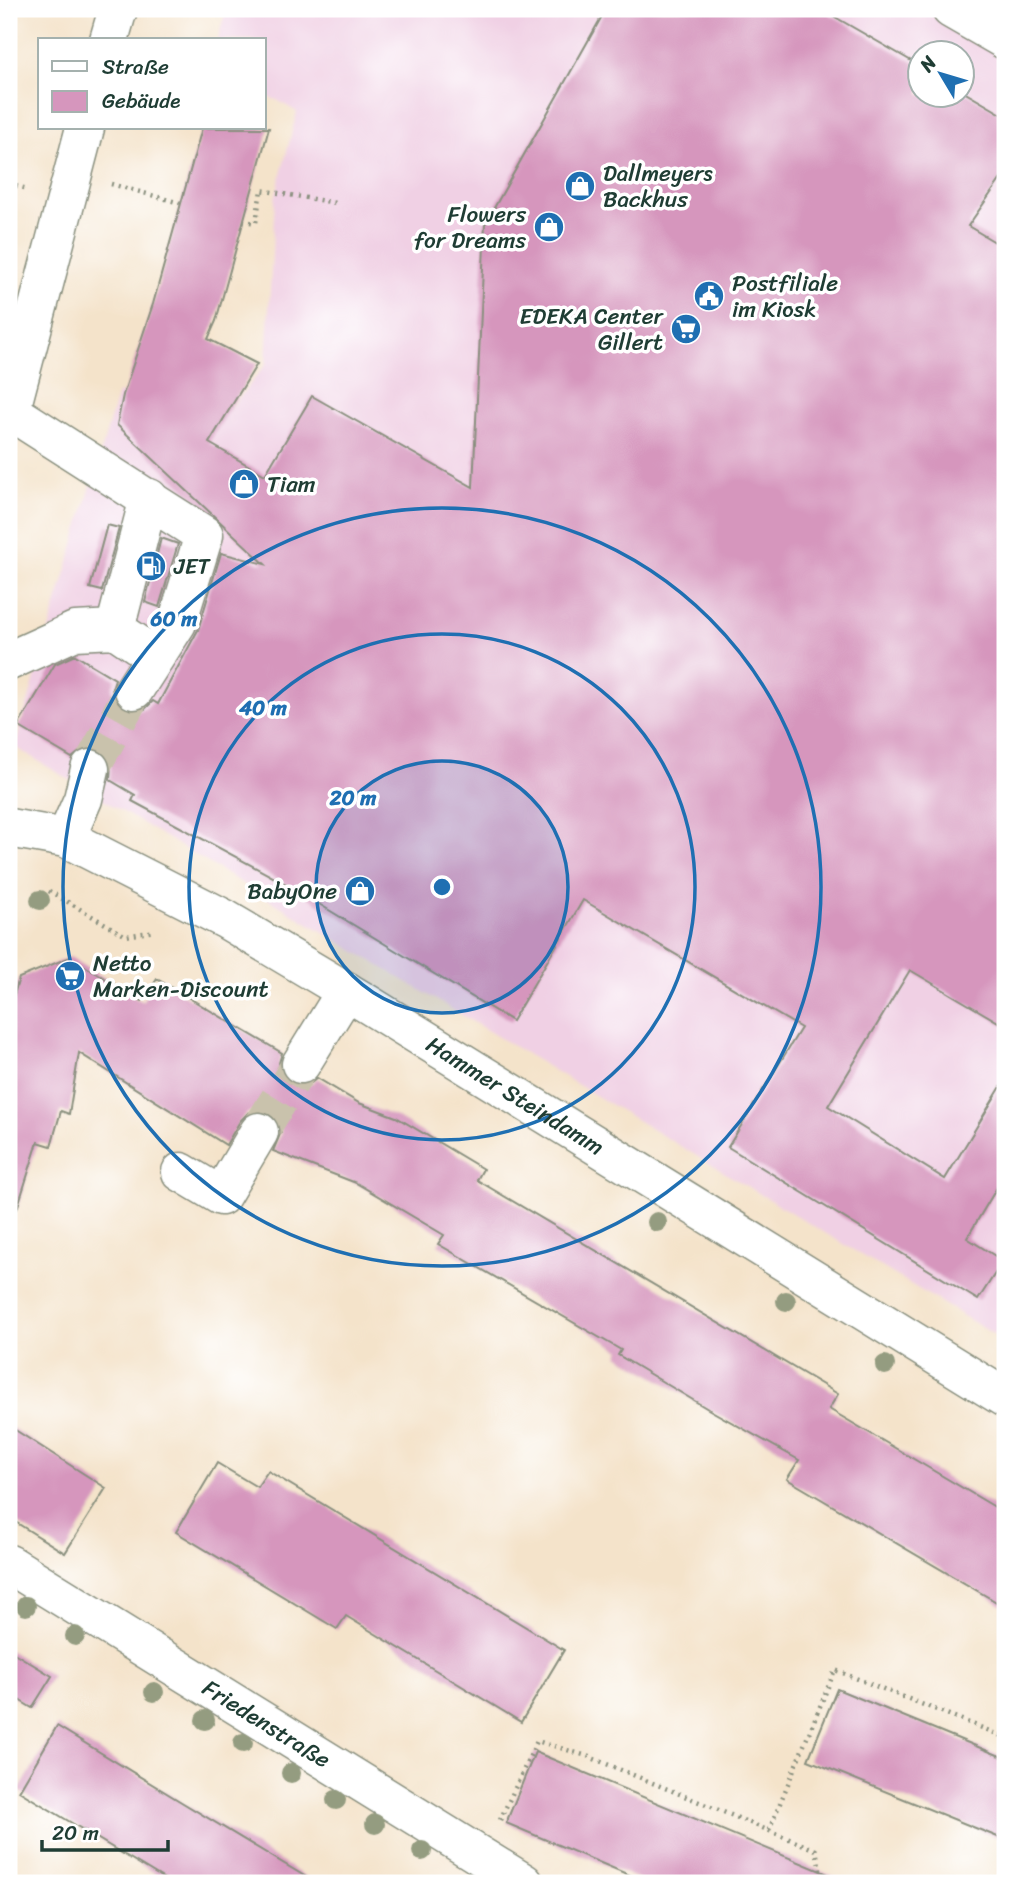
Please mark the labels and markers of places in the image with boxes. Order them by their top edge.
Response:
place label: Dallmeyers Backhus [603,153,713,220]
shop icon: Dallmeyers Backhus [563,169,597,203]
place label: Flowers for Dreams [414,194,526,261]
shop icon: Flowers for Dreams [532,210,566,244]
place label: Postfiliale im Kiosk [732,263,838,330]
public building icon: Postfiliale im Kiosk [692,279,726,313]
place label: EDEKA Center Gillert [520,296,665,363]
supermarket icon: EDEKA Center Gillert [669,312,703,346]
place label: Tiam [267,464,316,505]
shop icon: Tiam [227,467,261,501]
place label: JET [173,546,212,587]
fuel station icon: JET [134,549,168,583]
place label: BabyOne [247,871,337,912]
shop icon: BabyOne [343,874,377,908]
centre of rings [430,875,454,899]
place label: Netto Marken-Discount [93,943,269,1010]
supermarket icon: Netto Marken-Discount [53,959,87,993]

